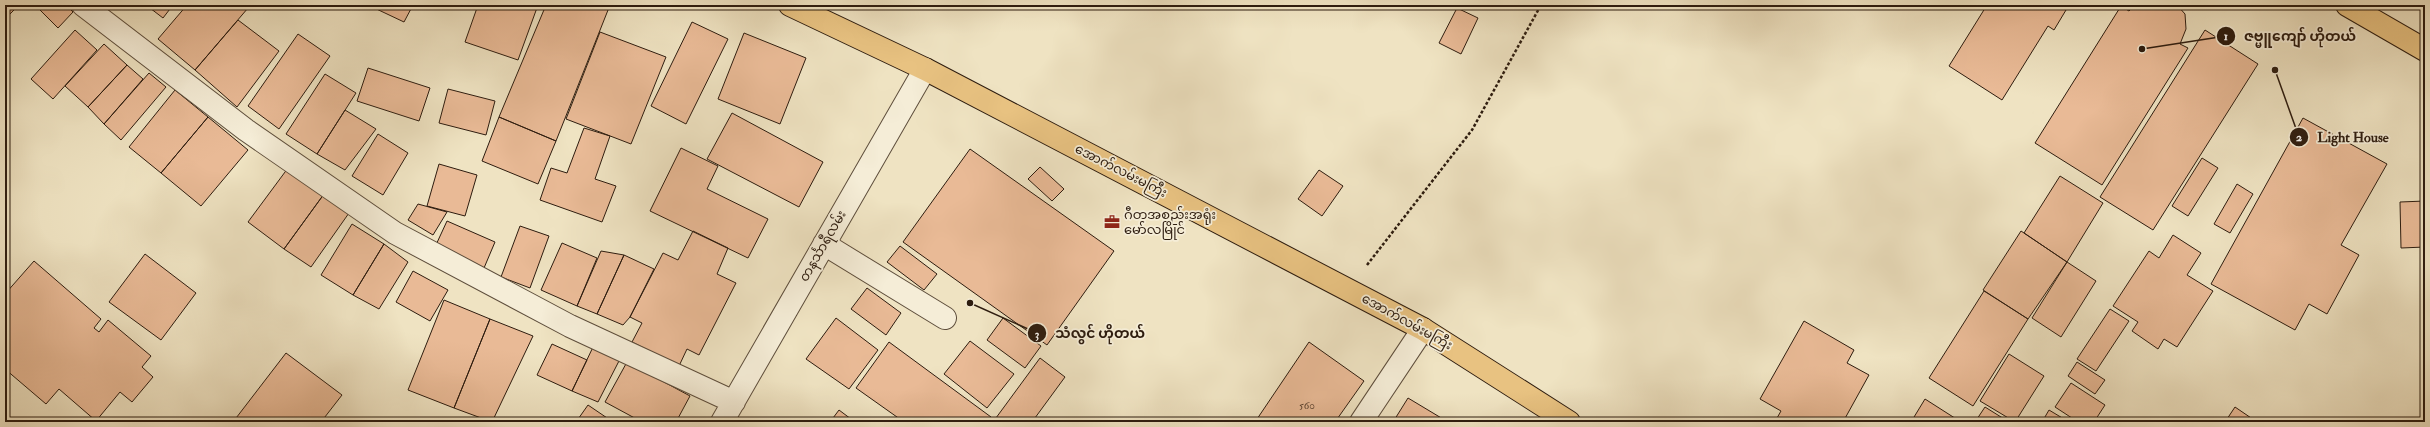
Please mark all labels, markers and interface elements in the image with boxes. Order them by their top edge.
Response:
callout: ဇဗ္မူကျော် ဟိုတယ် [2216,23,2364,49]
text: ဇဗ္မူကျော် ဟိုတယ် [2244,26,2356,48]
text: 1 [2224,29,2228,44]
callout: Light House [2289,124,2396,150]
text: Light House [2317,129,2389,147]
text: 2 [2296,130,2302,145]
street label: အောက်လမ်းမကြီး [1071,140,1170,203]
place label: ဂီတအစည်းအရုံး မော်လမြိုင် [1124,206,1216,240]
street label: တနင်္သာရီလမ်း [795,207,852,285]
office icon: ဂီတအစည်းအရုံး မော်လမြိုင် [1103,213,1121,231]
street label: အောက်လမ်းမကြီး [1358,290,1456,355]
callout: သံလွင် ဟိုတယ် [1027,320,1153,346]
text: သံလွင် ဟိုတယ် [1055,323,1145,345]
text: 3 [1035,327,1040,342]
house number: 560 [1299,399,1315,412]

